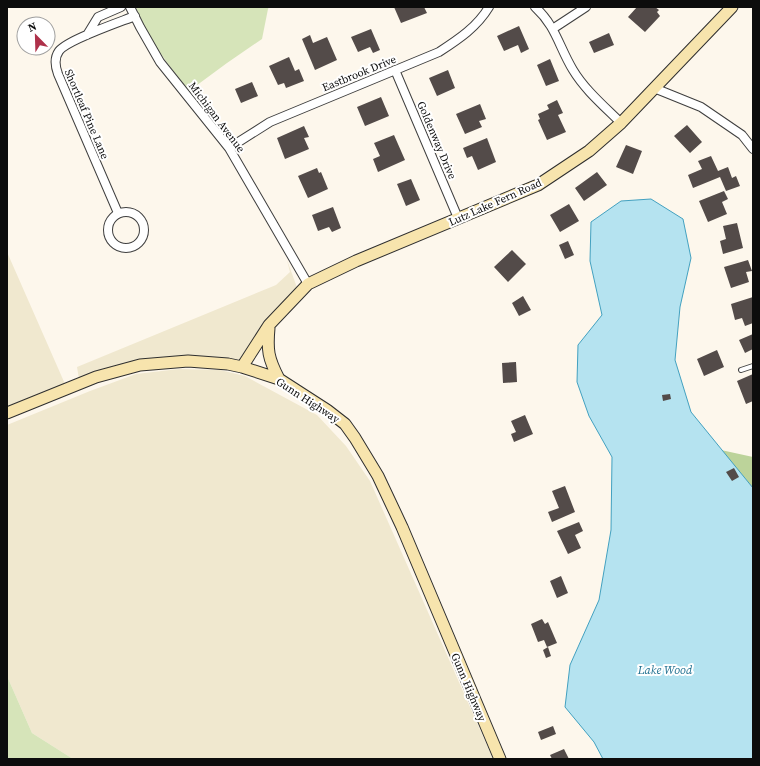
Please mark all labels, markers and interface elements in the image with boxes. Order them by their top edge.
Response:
north arrow [16,16,56,56]
text: N [26,19,39,36]
street label: Eastbrook Drive [320,52,399,95]
street label: Shortleaf Pine Lane [61,67,112,162]
street label: Michigan Avenue [185,79,248,156]
street label: Goldenway Drive [413,99,460,182]
street label: Lutz Lake Fern Road [446,175,545,230]
street label: Gunn Highway [273,374,343,427]
street label: Gunn Highway [447,651,490,724]
water label: Lake Wood [637,662,693,678]

